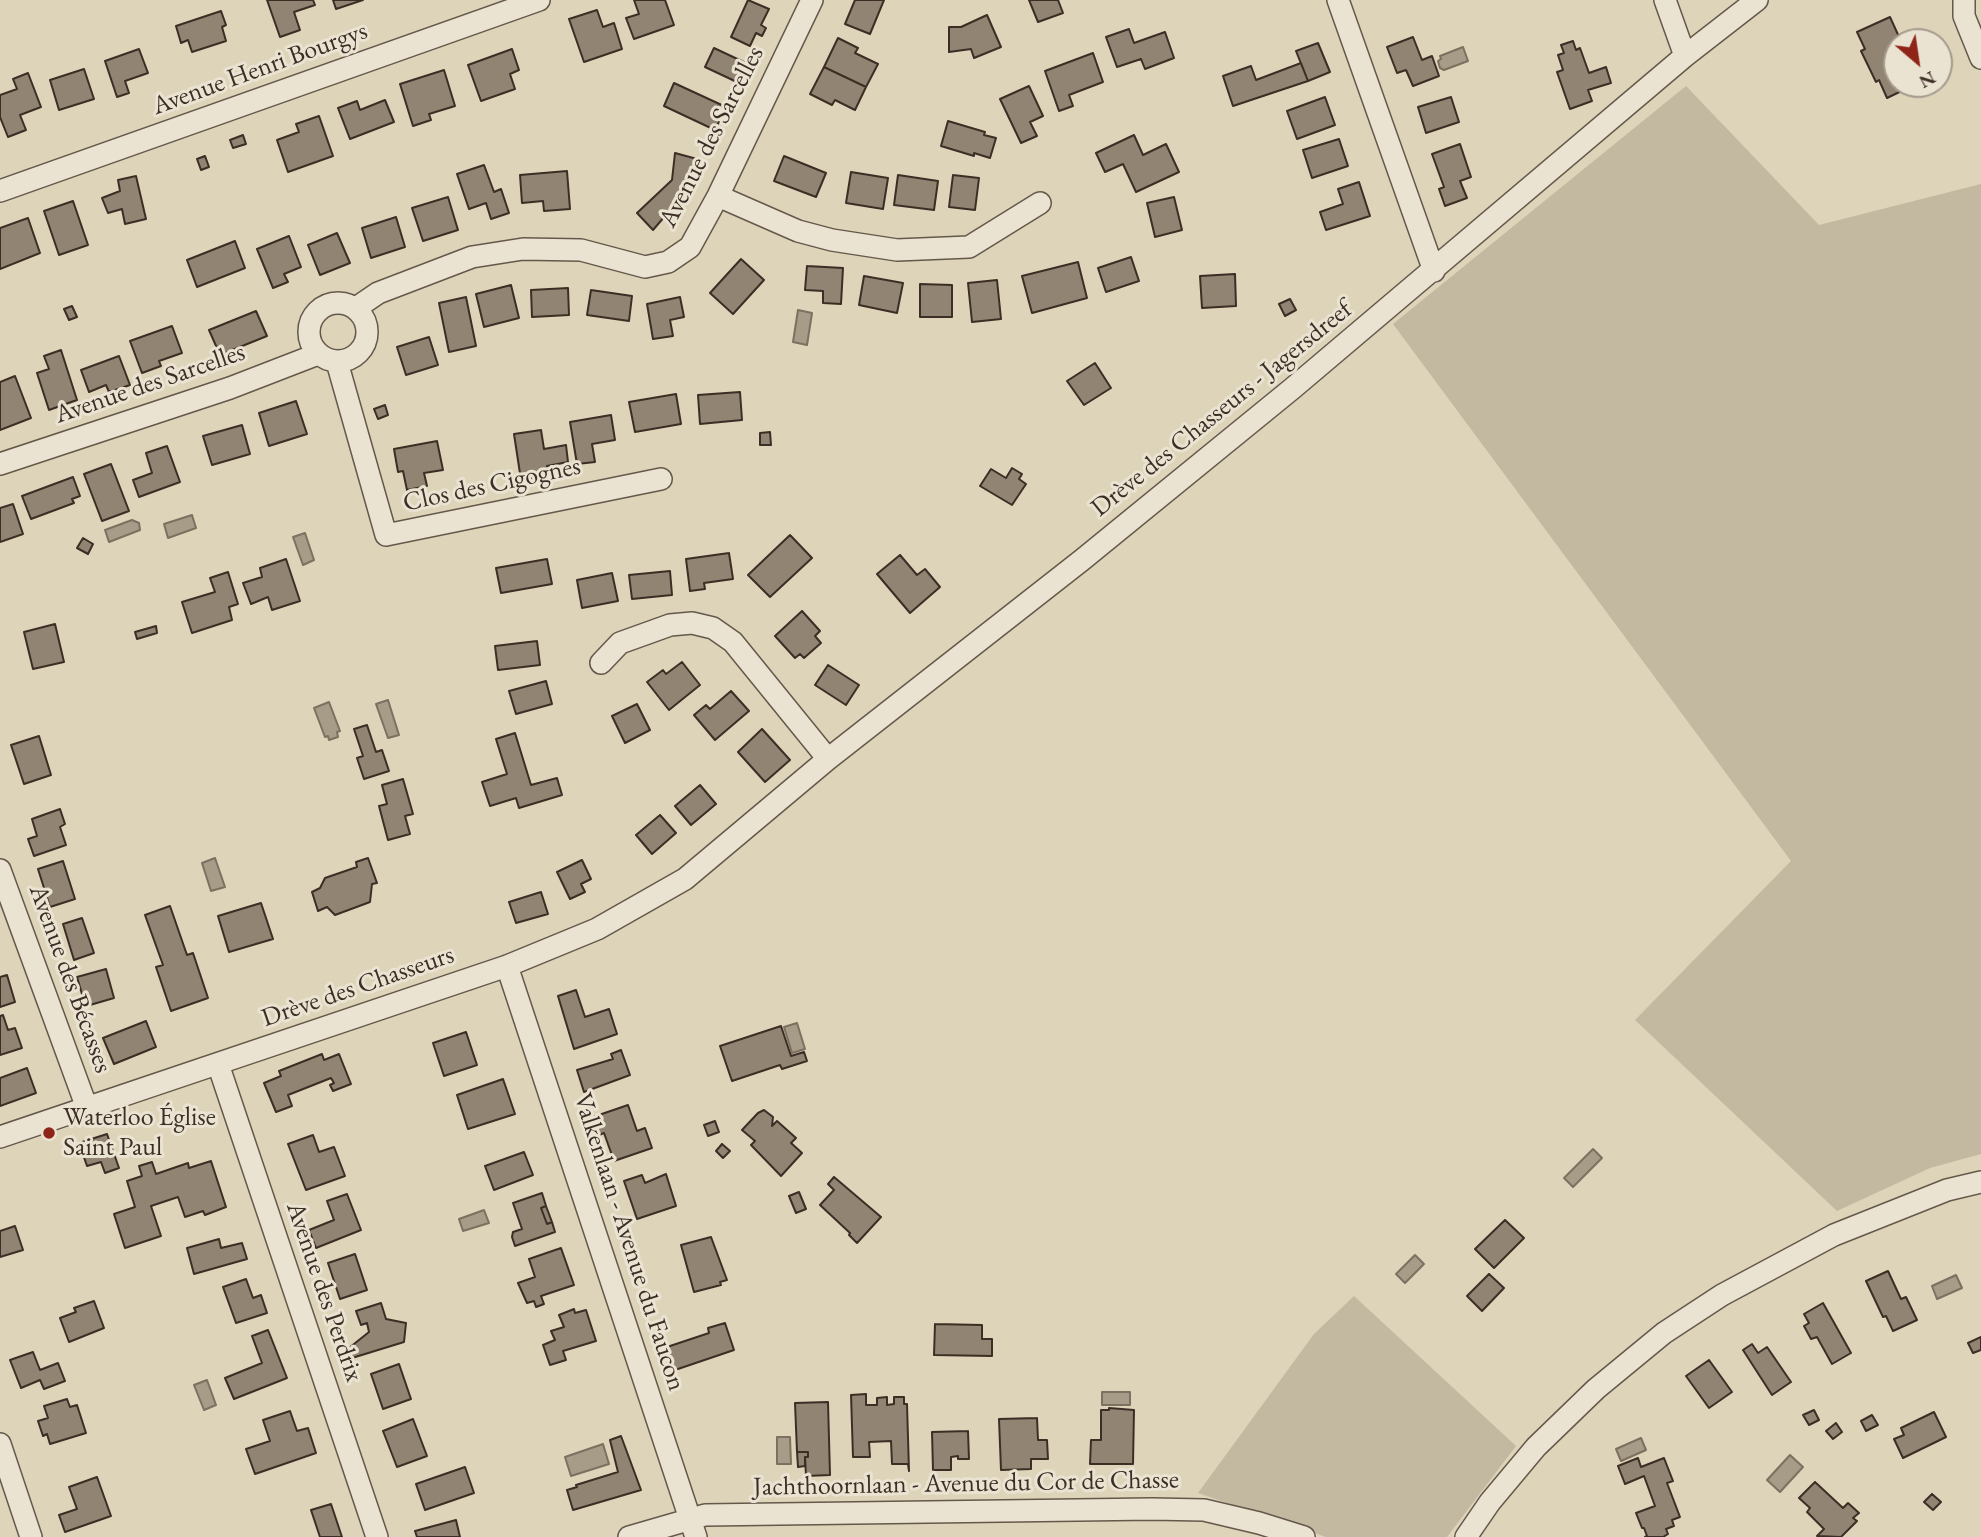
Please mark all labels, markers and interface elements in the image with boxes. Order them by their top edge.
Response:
street label: Avenue Henri Bourgys [148,16,372,122]
north arrow [1883,28,1953,98]
street label: Avenue des Sarcelles [653,41,771,233]
text: N [1915,65,1940,95]
street label: Drève des Chasseurs - Jagersdreef [1085,294,1359,524]
street label: Avenue des Sarcelles [51,337,249,431]
street label: Clos des Cigognes [400,451,584,519]
street label: Avenue des Bécasses [22,881,118,1077]
street label: Drève des Chasseurs [258,939,458,1035]
street label: Valkenlaan - Avenue du Faucon [566,1089,692,1395]
place label: Waterloo Église Saint Paul [63,1102,216,1164]
marker: Waterloo Église Saint Paul [41,1125,57,1141]
street label: Avenue des Perdrix [279,1198,369,1386]
street label: Jachthoornlaan - Avenue du Cor de Chasse [753,1465,1179,1503]

